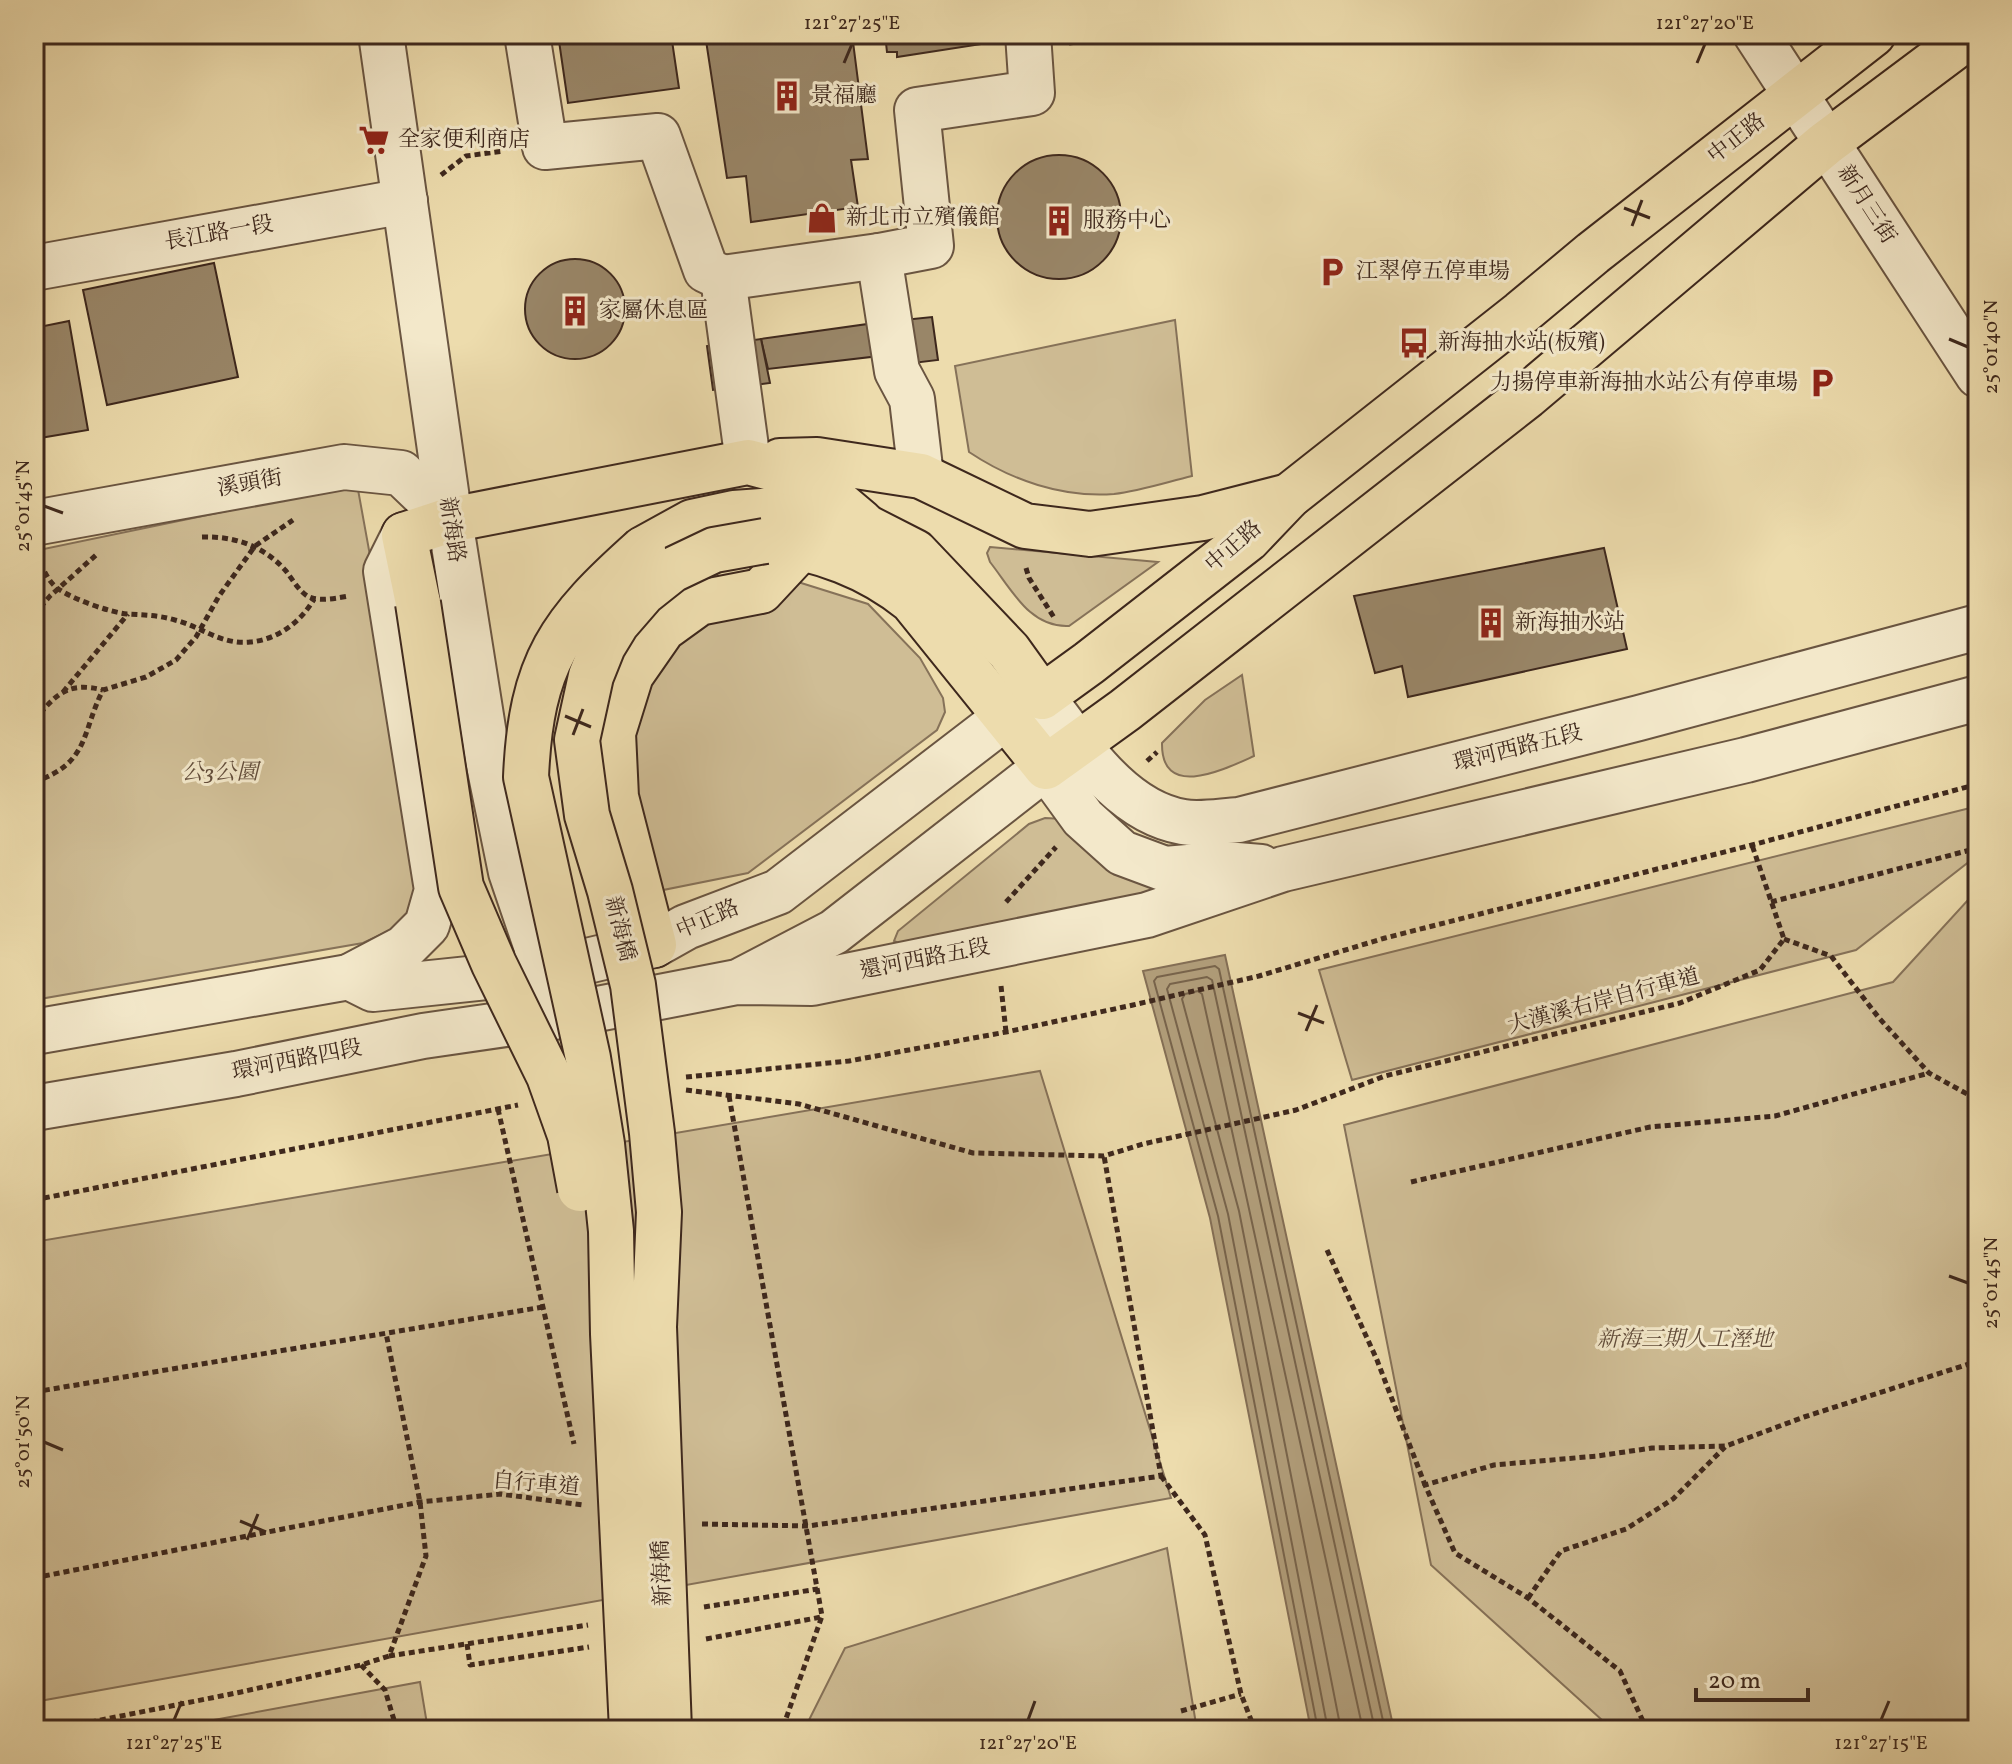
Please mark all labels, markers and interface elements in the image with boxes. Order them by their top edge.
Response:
text: 121°27'25"E [804,10,900,38]
text: 121°27'20"E [1656,10,1754,38]
building icon: 景福廳 [770,79,804,113]
place label: 景福廳 [811,81,877,112]
street label: 中正路 [1701,106,1773,172]
supermarket icon: 全家便利商店 [357,123,391,157]
place label: 全家便利商店 [398,125,530,156]
street label: 新月三街 [1829,160,1903,250]
shop icon: 新北市立殯儀館 [805,201,839,235]
place label: 新北市立殯儀館 [846,203,1000,234]
building icon: 服務中心 [1042,204,1076,238]
place label: 服務中心 [1083,206,1171,237]
street label: 長江路一段 [162,209,276,259]
parking icon: 江翠停五停車場 [1315,255,1349,289]
place label: 江翠停五停車場 [1356,257,1510,288]
building icon: 家屬休息區 [558,294,592,328]
place label: 家屬休息區 [599,296,709,327]
text: 25°01'40"N [1978,300,2006,394]
bus stop icon: 新海抽水站(板殯) [1397,326,1431,360]
place label: 新海抽水站(板殯) [1438,328,1605,359]
parking icon: 力揚停車新海抽水站公有停車場 [1805,366,1839,400]
place label: 力揚停車新海抽水站公有停車場 [1490,368,1798,399]
text: 25°01'45"N [10,460,38,552]
street label: 溪頭街 [215,463,285,505]
street label: 新海路 [431,495,471,565]
street label: 中正路 [1199,514,1269,580]
building icon: 新海抽水站 [1474,606,1508,640]
place label: 新海抽水站 [1515,608,1625,639]
street label: 環河西路五段 [1450,718,1586,780]
park label: 公3公園 [182,758,261,789]
street label: 新海橋 [596,893,642,965]
street label: 中正路 [672,893,744,947]
street label: 還河西路五段 [857,932,993,988]
street label: 大漢溪右岸自行車道 [1504,961,1704,1043]
street label: 環河西路四段 [229,1033,365,1089]
text: 25°01'45"N [1978,1237,2006,1329]
park label: 新海三期人工溼地 [1597,1325,1775,1356]
text: 25°01'50"N [10,1395,38,1489]
street label: 自行車道 [491,1466,581,1504]
street label: 新海橋 [646,1539,680,1607]
scale bar [1696,1652,1808,1702]
text: 20 m [1708,1665,1761,1699]
text: 121°27'25"E [126,1730,222,1758]
text: 121°27'20"E [979,1730,1077,1758]
text: 121°27'15"E [1834,1730,1928,1758]

